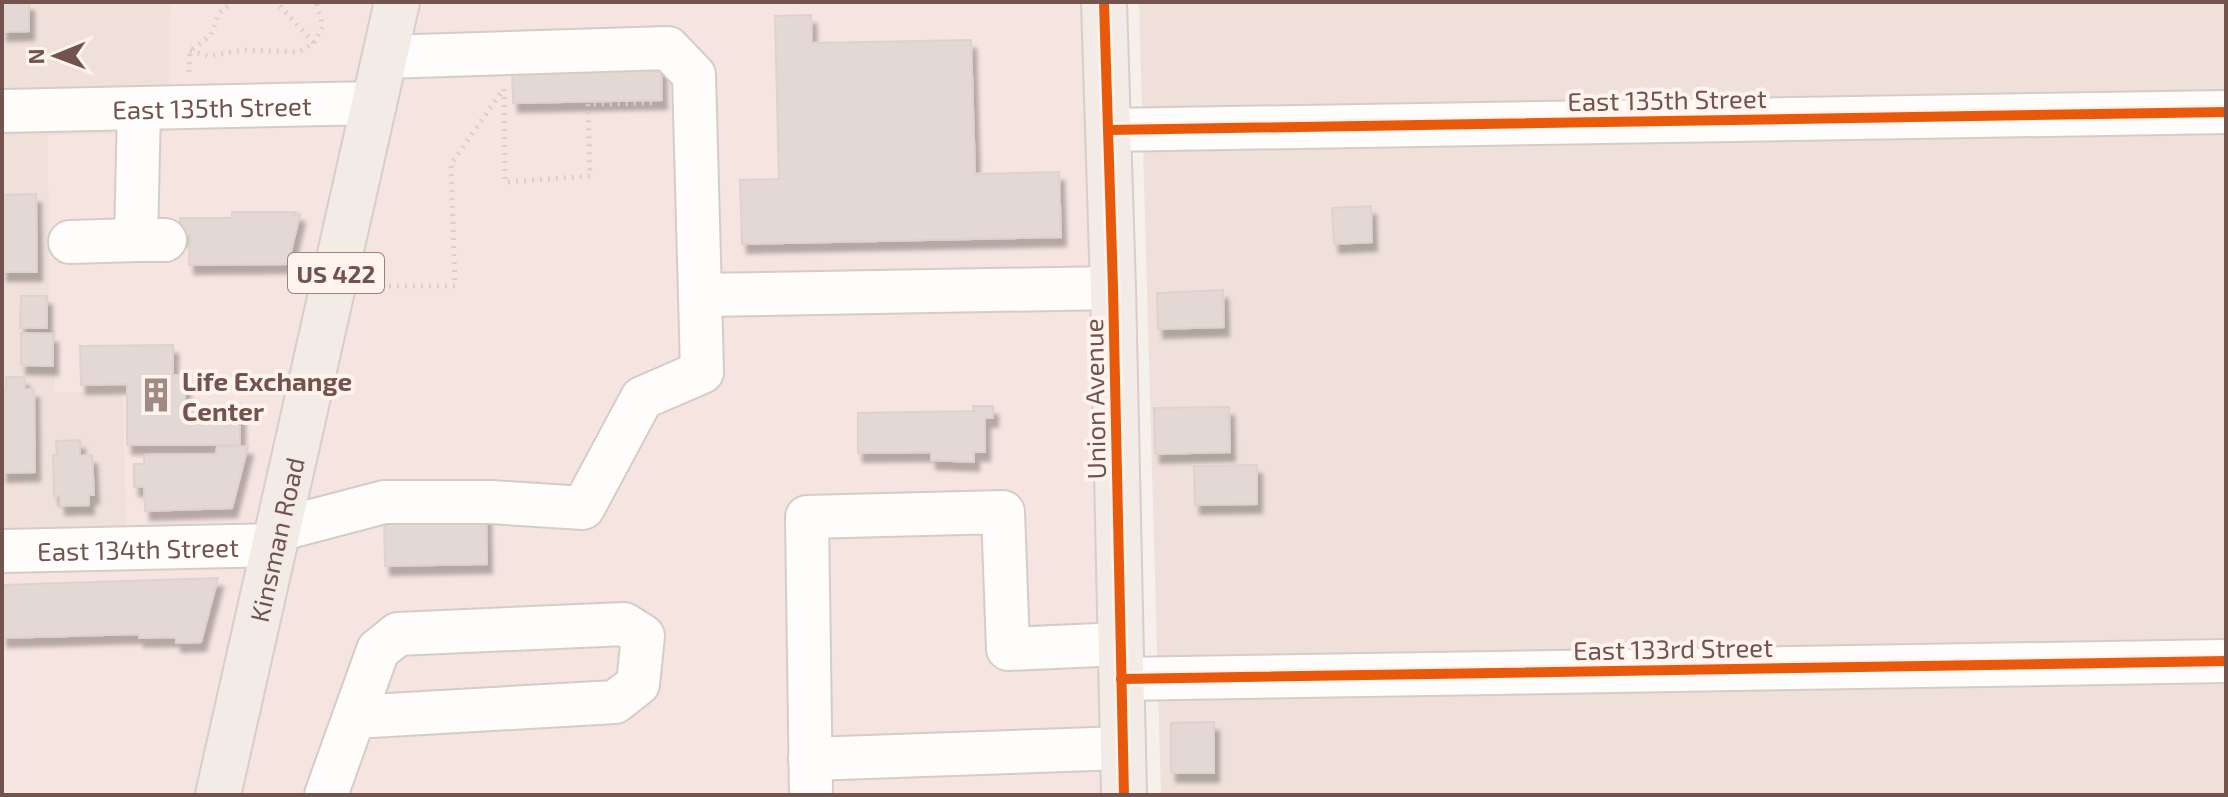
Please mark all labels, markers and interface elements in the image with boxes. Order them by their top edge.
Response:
north arrow [16,16,96,96]
text: N [22,48,48,65]
street label: East 135th Street [1567,82,1767,116]
street label: East 135th Street [112,89,312,124]
road number: US 422 [288,253,384,293]
street label: Union Avenue [1077,318,1111,480]
place label: Life Exchange Center [182,365,352,426]
building icon: Life Exchange Center [137,376,175,414]
street label: Kinsman Road [242,454,309,625]
street label: East 134th Street [37,530,239,566]
street label: East 133rd Street [1573,631,1773,665]

